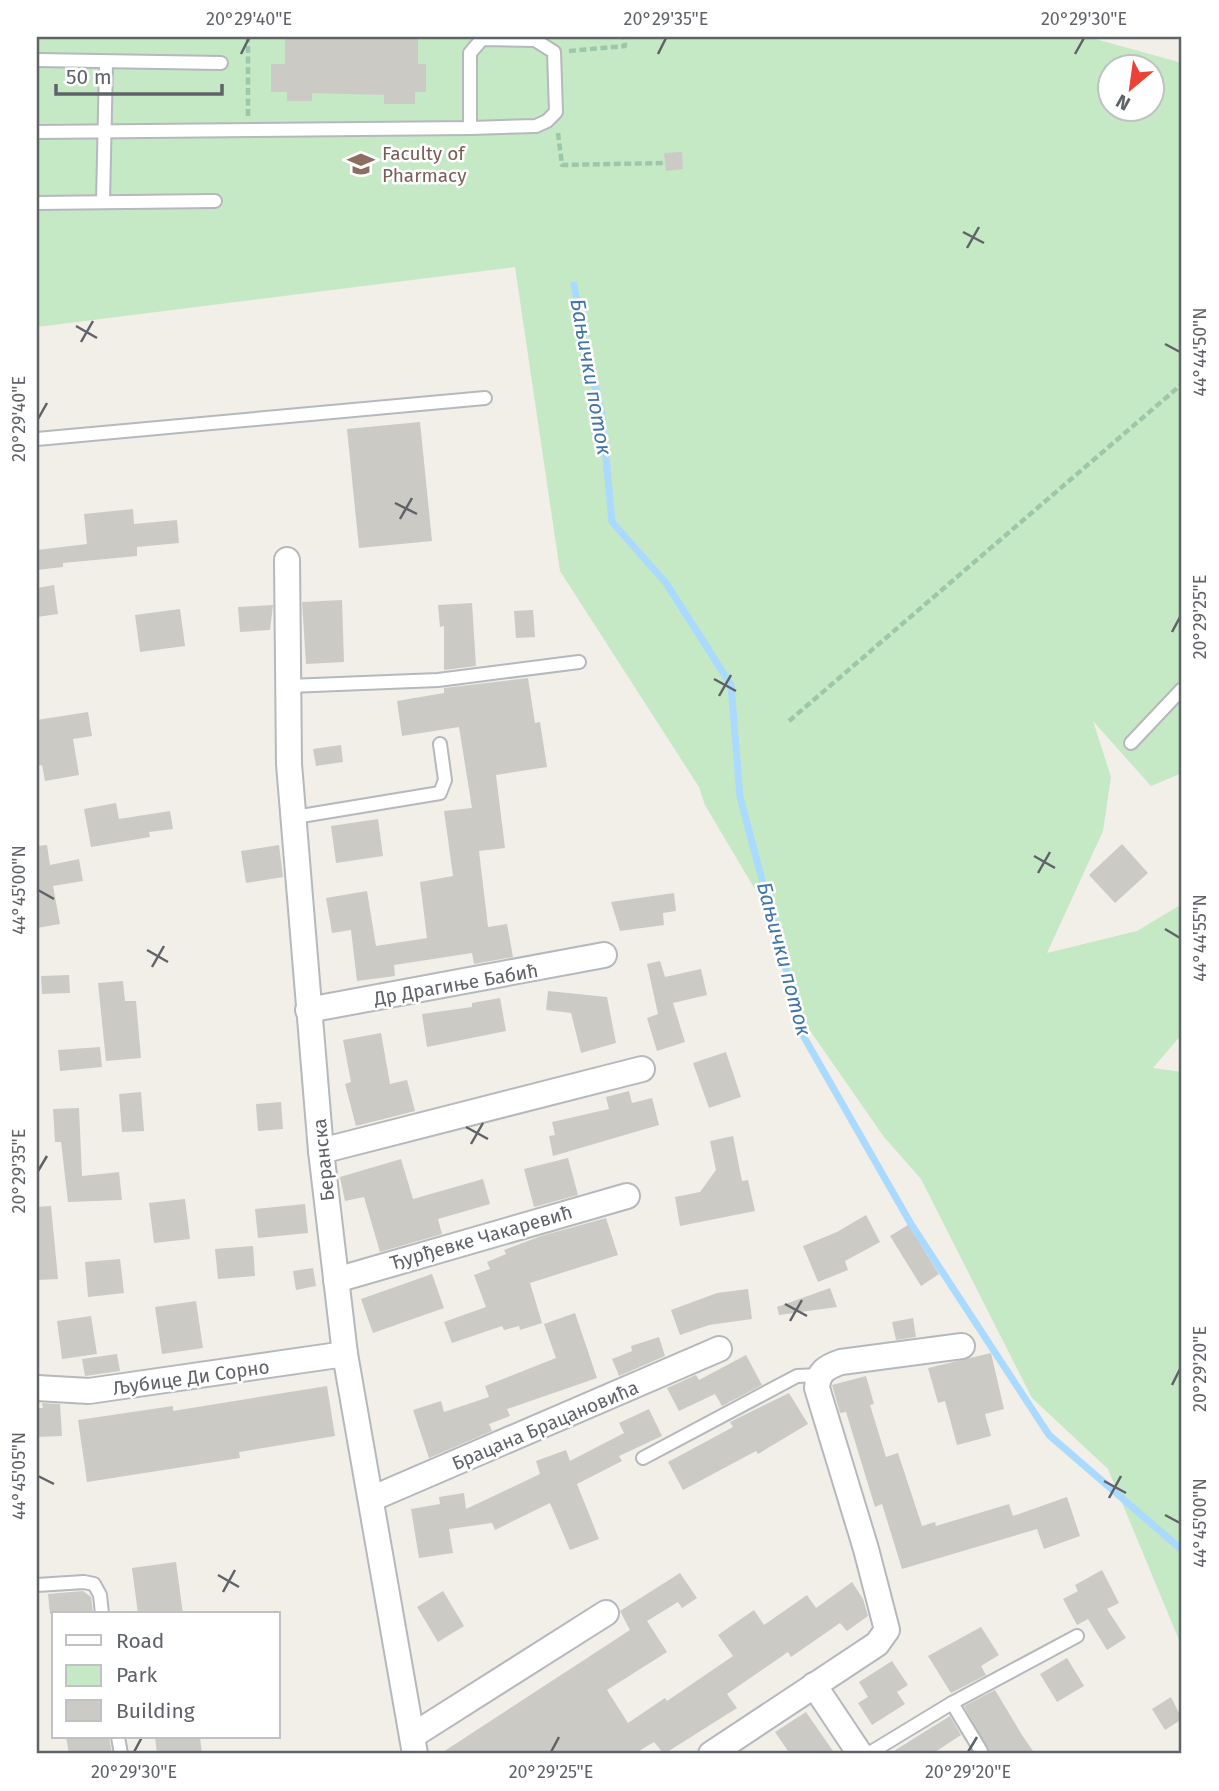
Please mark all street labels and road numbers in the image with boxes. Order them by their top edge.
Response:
street label: Др Драгиње Бабић [371,959,540,1010]
street label: Беранска [308,1117,339,1202]
street label: Ђурђевке Чакаревић [387,1200,575,1275]
street label: Љубице Ди Сорно [111,1355,271,1400]
street label: Брацана Брацановића [448,1376,642,1475]

